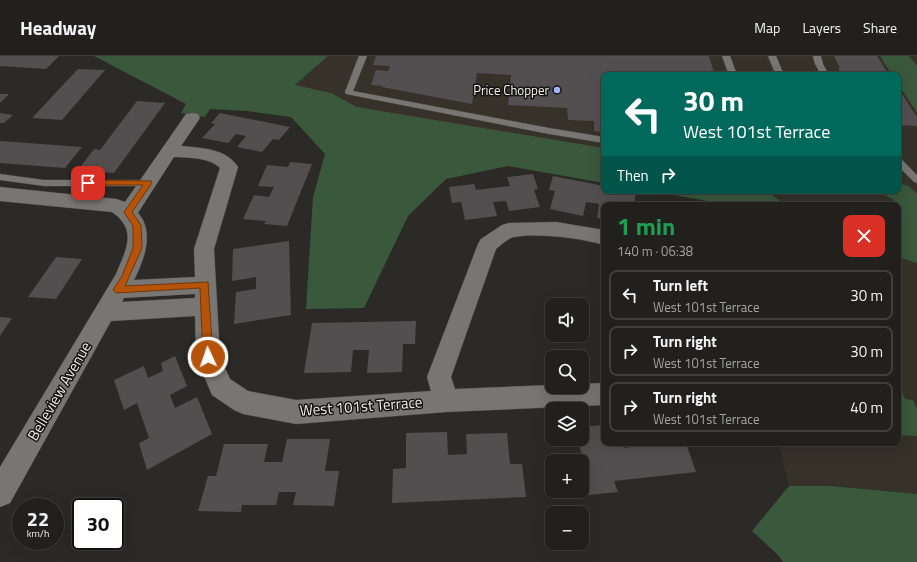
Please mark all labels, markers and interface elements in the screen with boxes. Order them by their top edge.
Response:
text: Headway [20,13,96,42]
text: Map [754,17,780,38]
text: Layers [802,17,841,38]
text: Share [863,17,897,38]
text: 30 m [683,79,744,122]
place label: Price Chopper [473,80,549,100]
marker: Price Chopper [552,85,562,95]
icon: left [617,88,669,140]
text: West 101st Terrace [683,118,830,145]
text: Then [617,164,649,187]
icon: right [657,164,679,186]
pin [71,166,105,200]
icon: arrive [77,172,99,194]
text: 1 min [617,208,675,244]
button: close [843,215,885,257]
text: 140 m · 06:38 [617,241,693,261]
text: Turn left [653,274,708,297]
icon: left [619,284,641,306]
text: 30 m [850,284,883,307]
text: West 101st Terrace [653,297,759,317]
map controls [545,298,589,550]
button: sound [545,298,589,342]
text: Turn right [653,330,717,353]
position arrow [187,336,229,378]
street label: Belleview Avenue [21,337,97,445]
icon: right [619,340,641,362]
text: 30 m [850,340,883,363]
button: search [545,350,589,394]
text: West 101st Terrace [653,353,759,373]
text: Turn right [653,386,717,409]
street label: West 101st Terrace [299,390,423,422]
icon: right [619,396,641,418]
text: 40 m [850,396,883,419]
button: layers [545,402,589,446]
text: West 101st Terrace [653,409,759,429]
button: + [545,454,589,498]
speed limit sign: 30 [72,498,124,550]
text: 22 [27,503,49,534]
button: − [545,506,589,550]
text: km/h [27,526,49,541]

